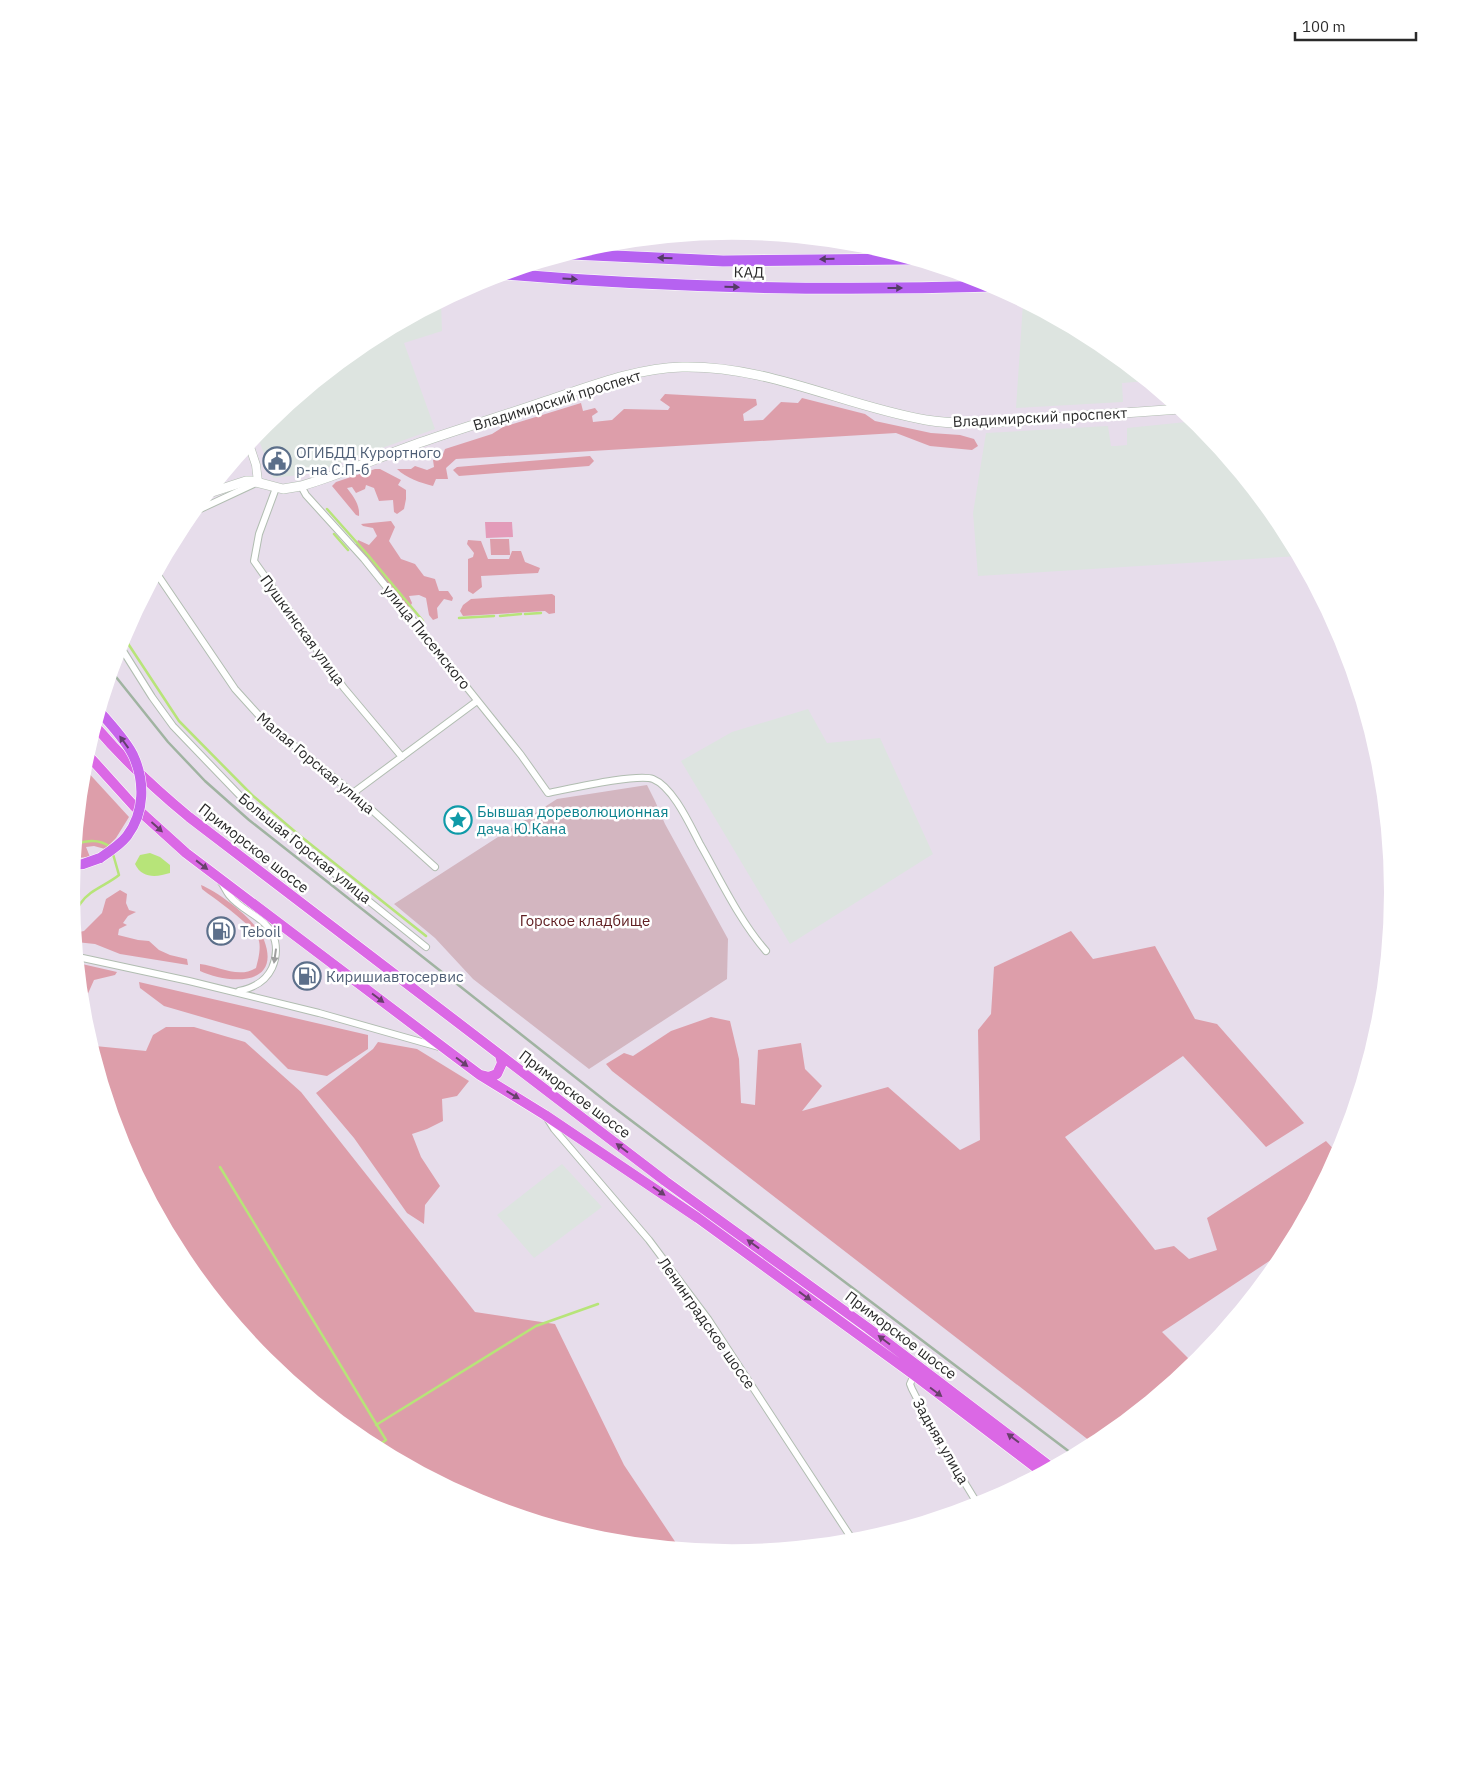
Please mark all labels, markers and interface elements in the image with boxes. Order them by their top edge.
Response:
scale bar [1295,10,1416,42]
text: 100 m [1302,17,1346,36]
one-way arrow [657,254,673,262]
one-way arrow [819,255,835,263]
street label: КАД [733,262,765,282]
one-way arrow [562,276,578,284]
one-way arrow [724,283,740,291]
one-way arrow [887,284,903,292]
street label: Владимирский проспект [471,365,643,435]
street label: Владимирский проспект [952,403,1128,431]
place label: ОГИБДД Курортного р-на С.П-б [296,443,441,479]
public building icon: ОГИБДД Курортного р-на С.П-б [262,446,292,476]
street label: Пушкинская улица [256,571,350,689]
street label: улица Писемского [379,581,475,693]
street label: Малая Горская улица [253,708,379,818]
one-way arrow [119,735,129,749]
street label: Большая Горская улица [235,789,375,907]
street label: Приморское шоссе [195,799,313,897]
place label: Бывшая дореволюционная дача Ю.Кана [477,802,668,838]
place icon: Бывшая дореволюционная дача Ю.Кана [443,805,473,835]
one-way arrow [150,821,162,833]
one-way arrow [195,860,208,871]
park label: Горское кладбище [520,911,650,930]
fuel station icon: Teboil [206,916,236,946]
place label: Teboil [240,922,281,941]
one-way arrow [271,948,279,964]
fuel station icon: Киришиавтосервис [292,961,322,991]
place label: Киришиавтосервис [326,967,464,986]
one-way arrow [371,993,385,1003]
street label: Приморское шоссе [515,1046,635,1142]
one-way arrow [455,1056,468,1067]
one-way arrow [506,1090,519,1099]
one-way arrow [615,1143,629,1153]
one-way arrow [652,1186,665,1196]
one-way arrow [746,1239,760,1249]
street label: Ленинградское шоссе [654,1253,760,1393]
street label: Приморское шоссе [841,1287,961,1383]
one-way arrow [798,1291,812,1301]
one-way arrow [877,1335,891,1345]
one-way arrow [929,1387,943,1397]
street label: Задняя улица [909,1395,973,1487]
one-way arrow [1007,1433,1020,1444]

